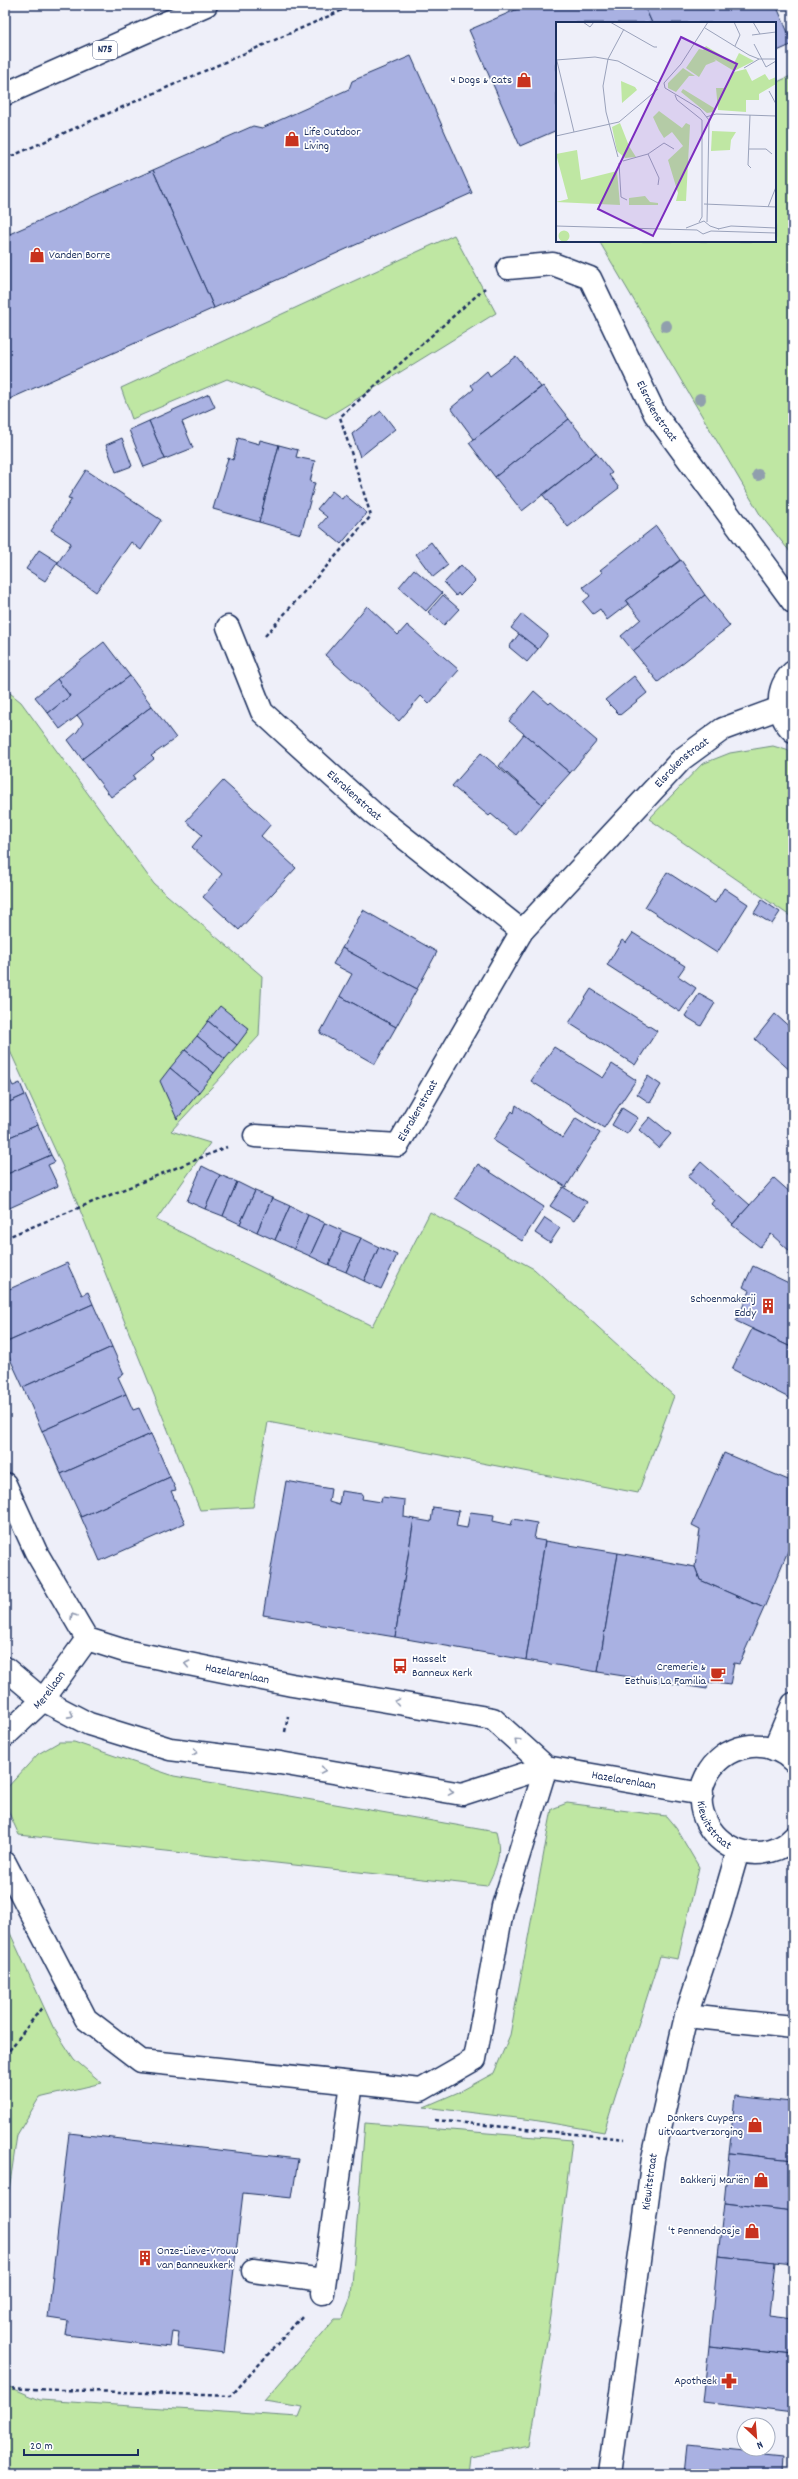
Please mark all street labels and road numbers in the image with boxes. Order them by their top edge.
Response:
road number: N75 [93,41,117,59]
street label: Elsrakenstraat [632,378,682,446]
street label: Elsrakenstraat [651,733,713,792]
street label: Elsrakenstraat [323,766,386,825]
street label: Elsrakenstraat [393,1076,443,1145]
street label: Hazelarenlaan [204,1659,271,1689]
street label: Merellaan [29,1667,70,1713]
street label: Hazelarenlaan [590,1767,658,1794]
street label: Kiewitstraat [692,1800,735,1854]
street label: Kiewitstraat [638,2151,662,2211]

